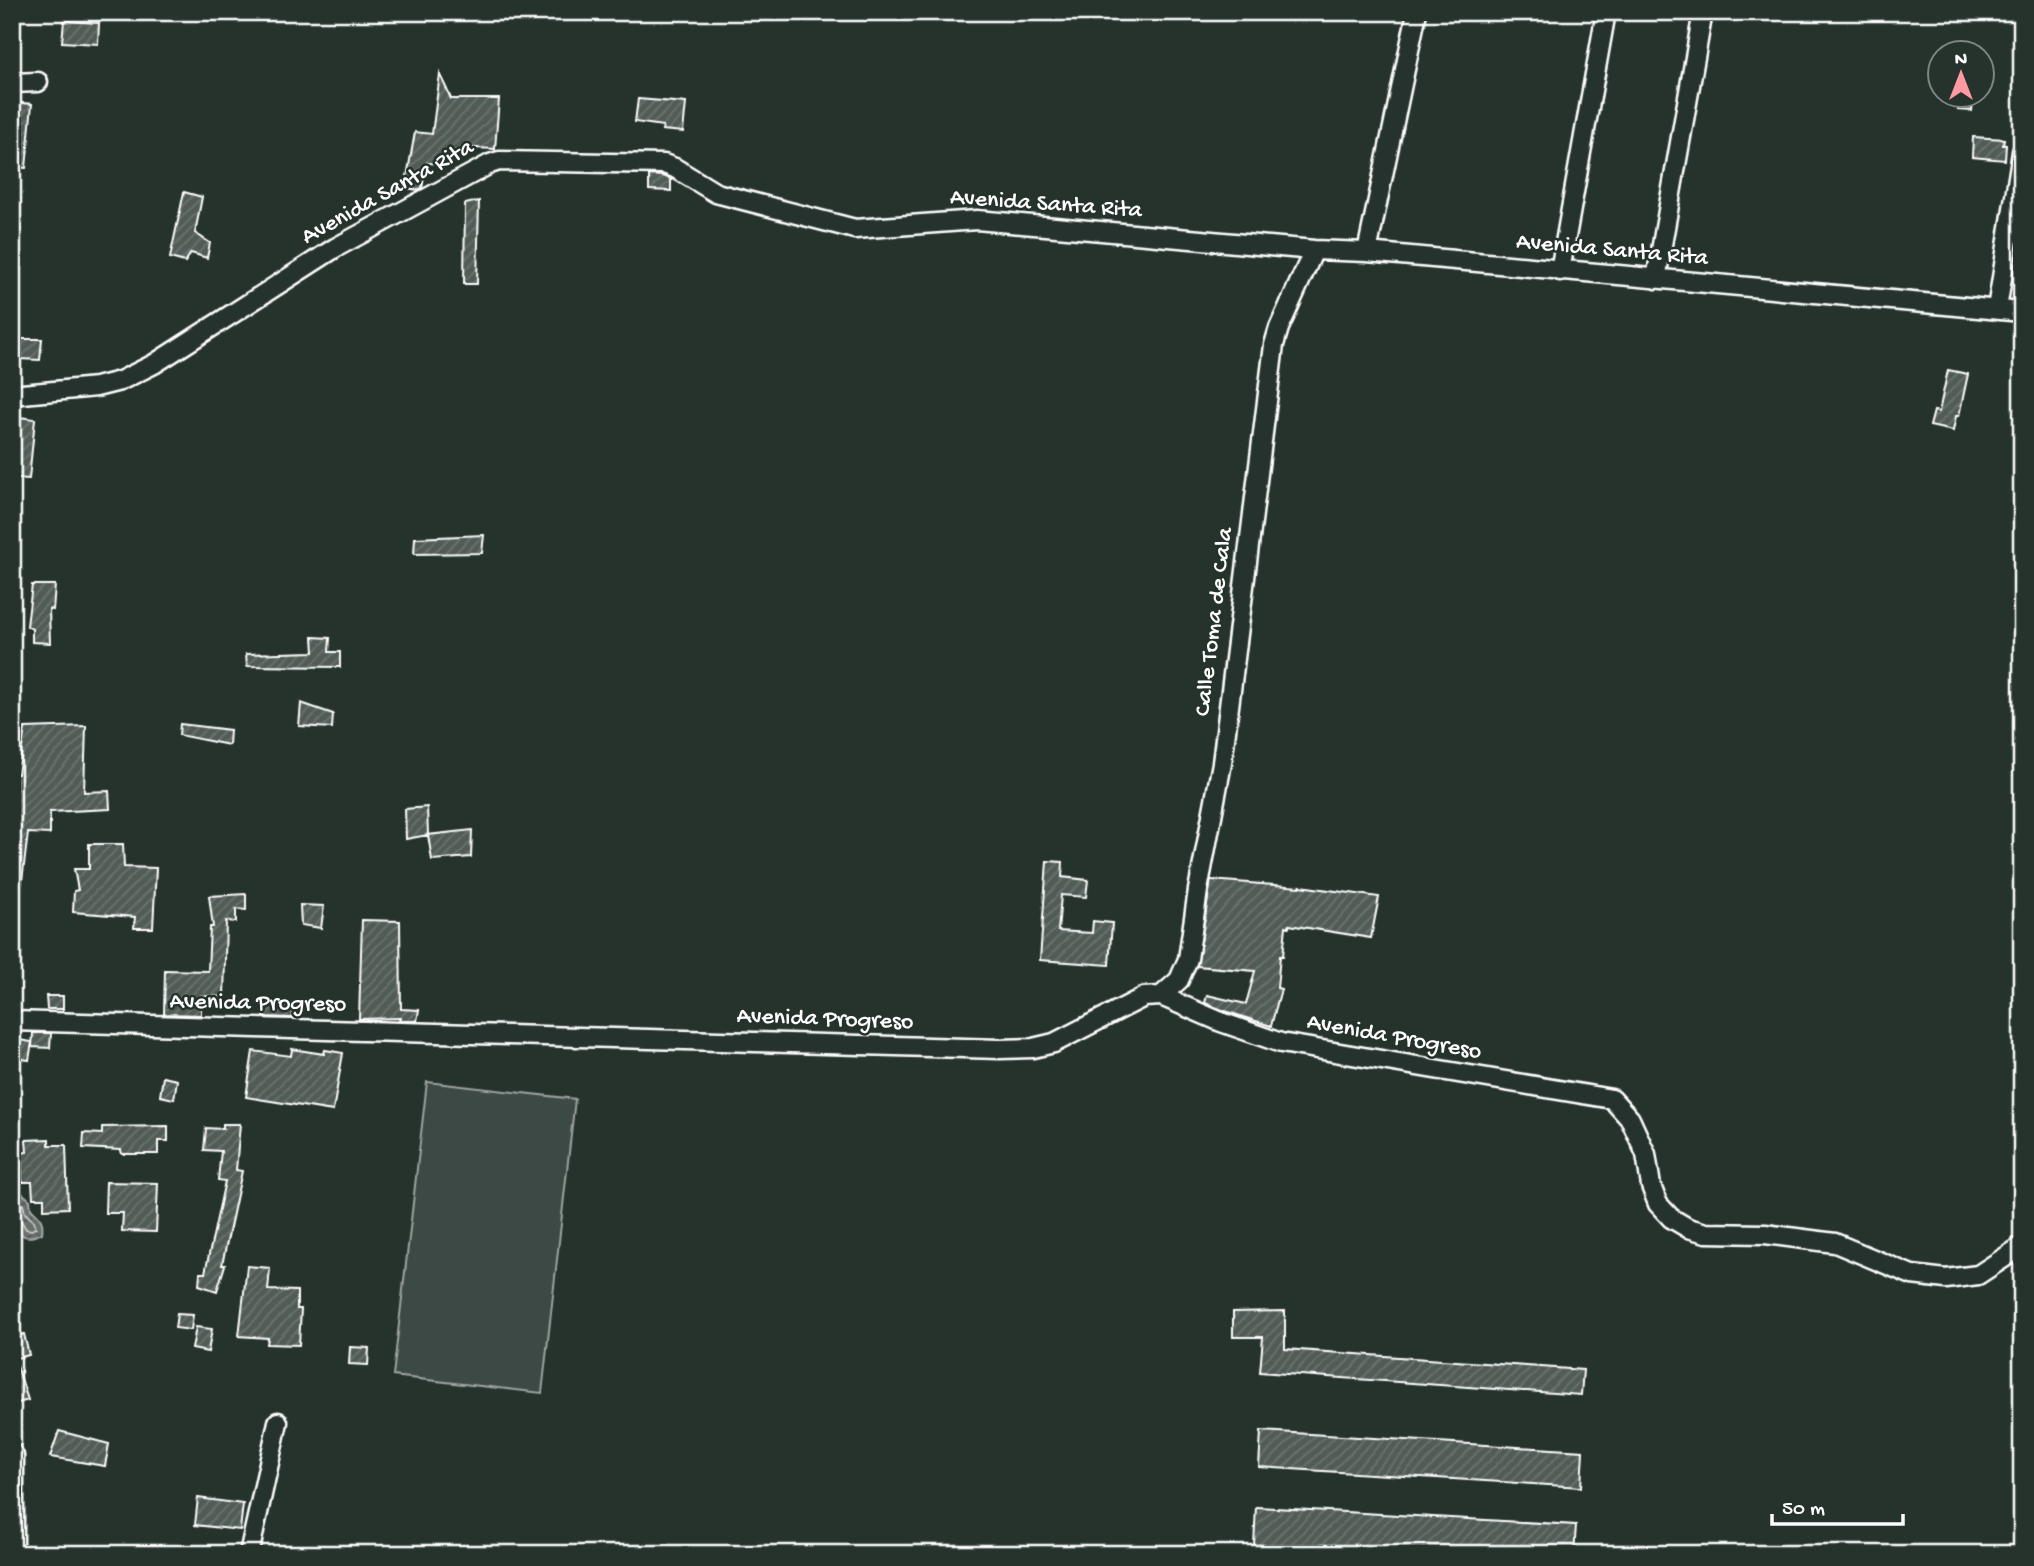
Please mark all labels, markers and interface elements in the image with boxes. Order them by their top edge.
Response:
north arrow [1926,38,1996,108]
text: N [1955,49,1967,72]
street label: Avenida Santa Rita [297,133,480,252]
street label: Avenida Santa Rita [949,184,1144,226]
street label: Avenida Santa Rita [1515,228,1710,274]
street label: Calle Toma de Cala [1189,525,1241,718]
street label: Avenida Progreso [169,988,347,1020]
street label: Avenida Progreso [736,1002,914,1038]
street label: Avenida Progreso [1304,1008,1484,1068]
scale bar [1772,1482,1903,1526]
text: 50 m [1782,1498,1825,1523]

